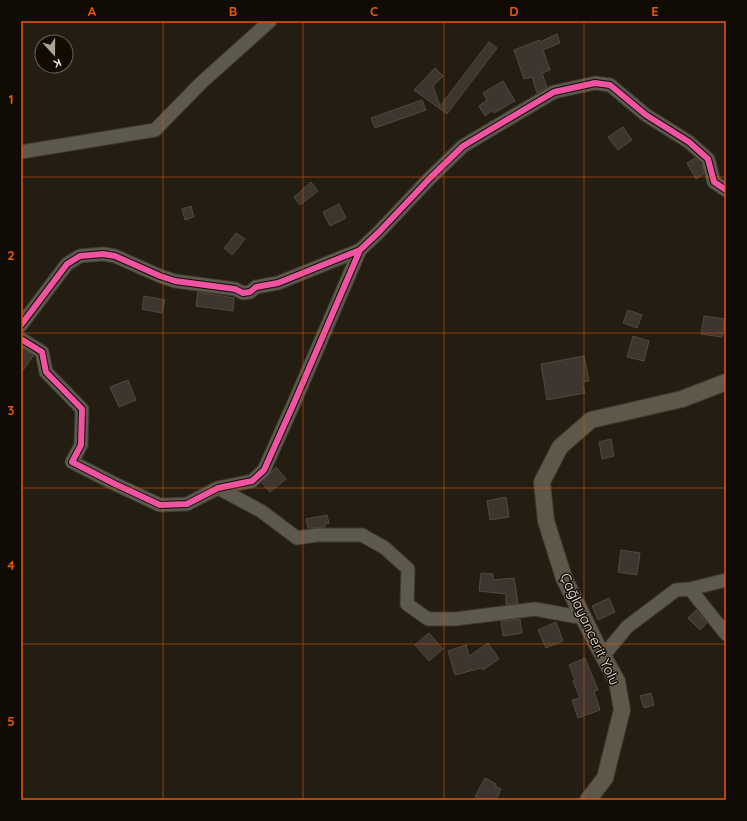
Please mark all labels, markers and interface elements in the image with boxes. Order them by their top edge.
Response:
text: A [88,3,97,19]
text: B [229,3,237,19]
text: C [370,3,378,19]
text: D [509,3,519,19]
text: E [651,3,659,19]
north arrow [34,34,74,74]
text: K [52,56,63,71]
text: 1 [8,91,14,107]
text: 2 [7,247,15,263]
text: 3 [8,402,15,418]
text: 4 [7,557,15,573]
street label: Çağlayancerit Yolu [556,570,624,688]
text: 5 [7,713,15,729]

